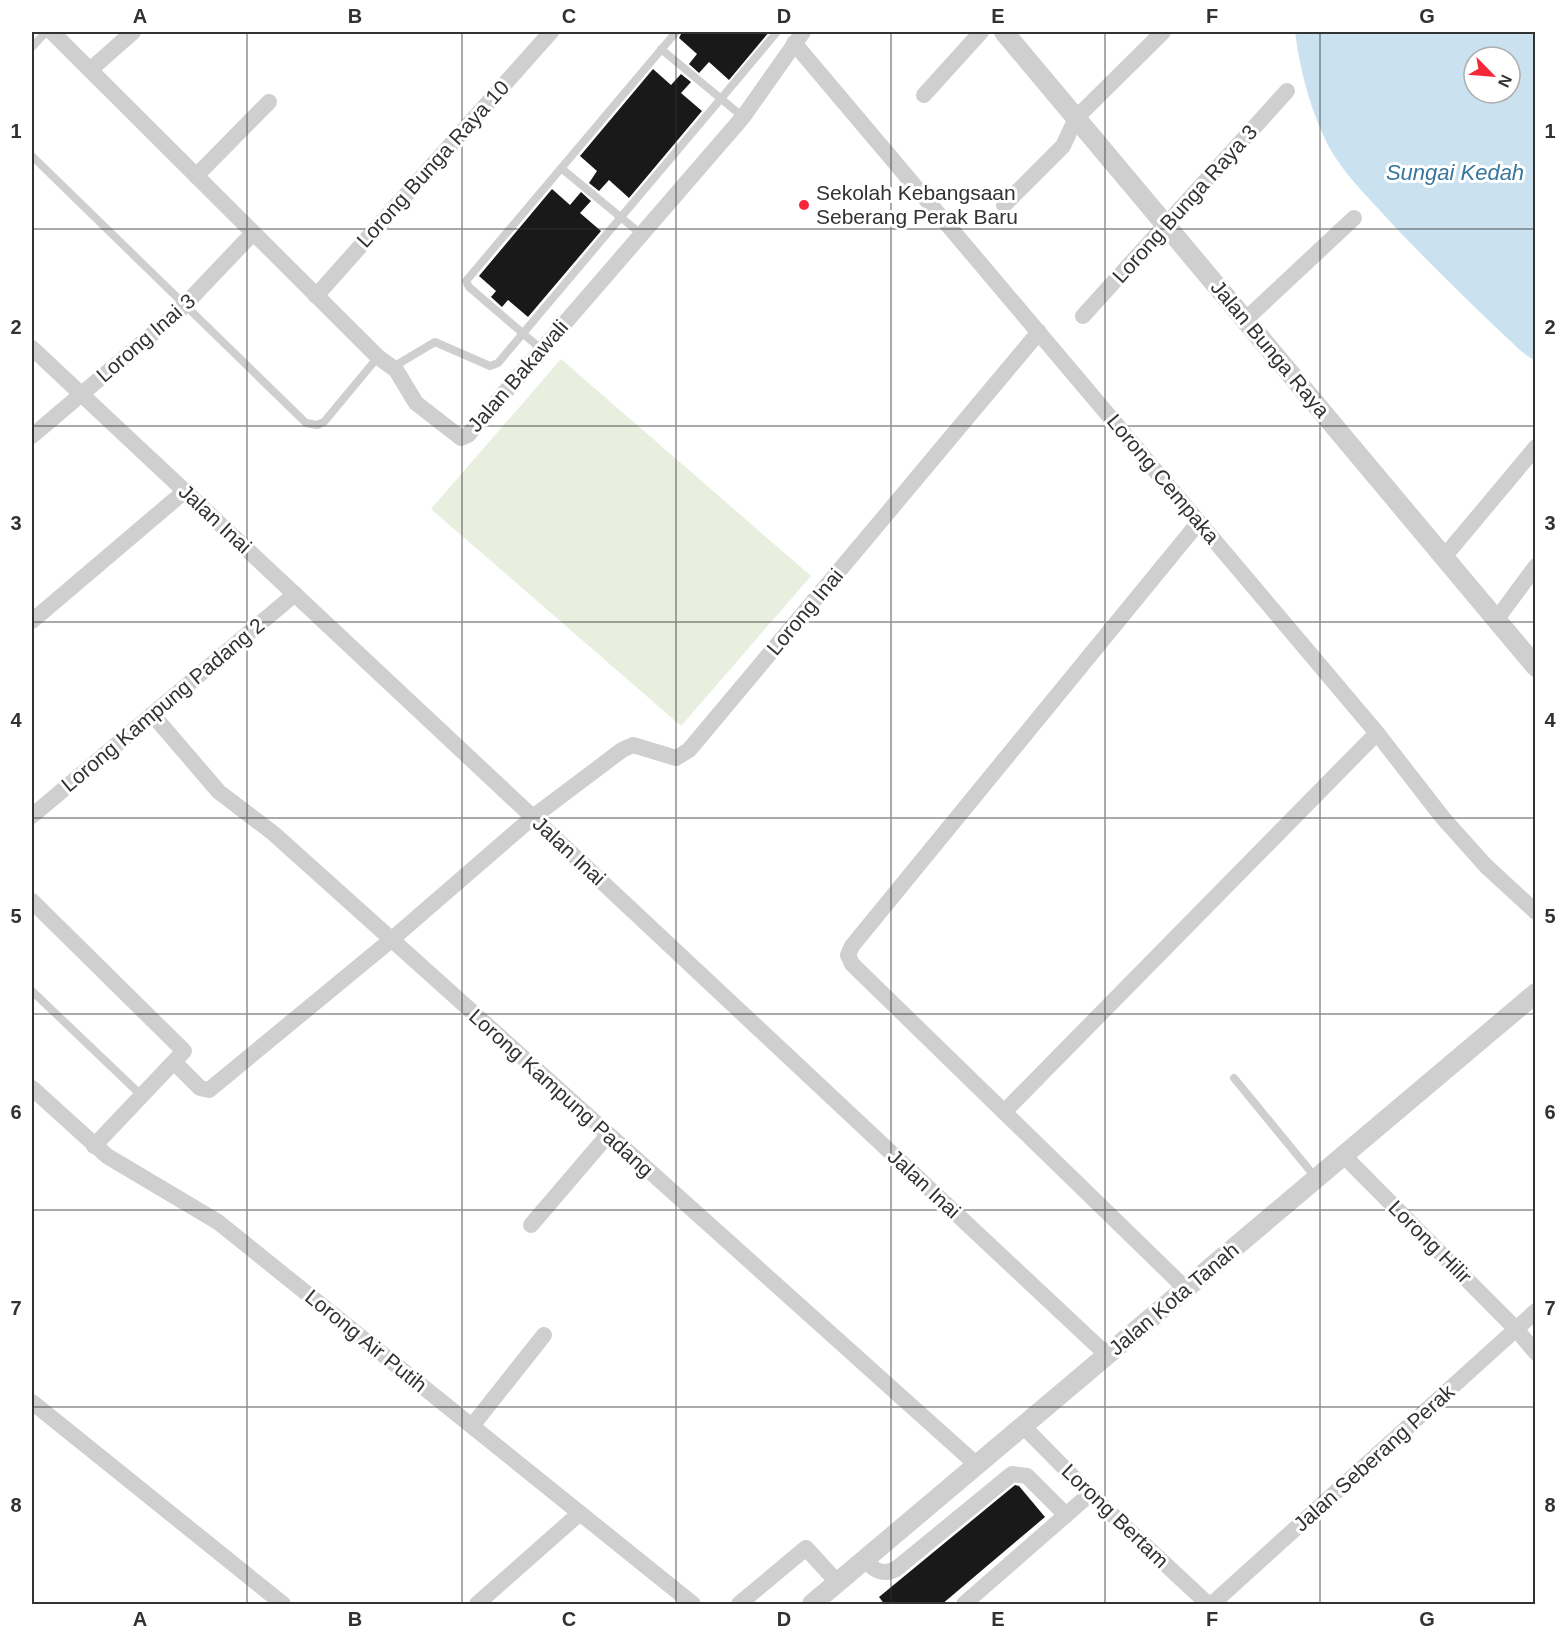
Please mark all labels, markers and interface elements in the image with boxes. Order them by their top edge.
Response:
text: A [133,5,147,27]
text: B [348,5,362,27]
text: C [562,5,576,27]
text: D [777,5,791,27]
text: E [991,5,1005,27]
text: F [1206,5,1218,27]
text: G [1419,5,1435,27]
north arrow [1462,45,1522,105]
text: N [1495,72,1515,90]
street label: Lorong Bunga Raya 10 [352,76,513,252]
text: 1 [10,120,22,142]
street label: Lorong Bunga Raya 3 [1108,120,1262,287]
text: 1 [1544,120,1556,142]
water label: Sungai Kedah [1386,160,1524,185]
place label: Sekolah Kebangsaan Seberang Perak Baru [816,181,1018,228]
marker: Sekolah Kebangsaan Seberang Perak Baru [797,198,811,212]
street label: Jalan Bunga Raya [1206,276,1335,422]
street label: Lorong Inai 3 [92,289,199,387]
street label: Jalan Bakawali [463,315,572,436]
text: 2 [10,316,22,338]
text: 2 [1544,316,1556,338]
street label: Lorong Cempaka [1103,410,1224,548]
street label: Jalan Inai [175,480,256,558]
text: 3 [10,512,22,534]
text: 3 [1544,512,1556,534]
street label: Lorong Inai [762,564,847,659]
street label: Lorong Kampung Padang 2 [57,613,268,796]
text: 4 [10,709,22,731]
text: 4 [1544,709,1556,731]
street label: Jalan Inai [529,812,610,890]
text: 5 [10,905,22,927]
text: 5 [1544,905,1556,927]
street label: Lorong Kampung Padang [465,1004,658,1181]
text: 6 [10,1101,22,1123]
text: 6 [1544,1101,1556,1123]
street label: Jalan Inai [884,1145,965,1223]
street label: Lorong Hilir [1384,1196,1476,1288]
street label: Jalan Kota Tanah [1104,1238,1243,1359]
street label: Lorong Air Putih [301,1285,432,1397]
text: 7 [10,1297,22,1319]
text: 7 [1544,1297,1556,1319]
street label: Jalan Seberang Perak [1289,1379,1459,1536]
street label: Lorong Bertam [1057,1459,1173,1572]
text: 8 [10,1494,22,1516]
text: 8 [1544,1494,1556,1516]
text: A [133,1608,147,1630]
text: B [348,1608,362,1630]
text: C [562,1608,576,1630]
text: D [777,1608,791,1630]
text: E [991,1608,1005,1630]
text: F [1206,1608,1218,1630]
text: G [1419,1608,1435,1630]

